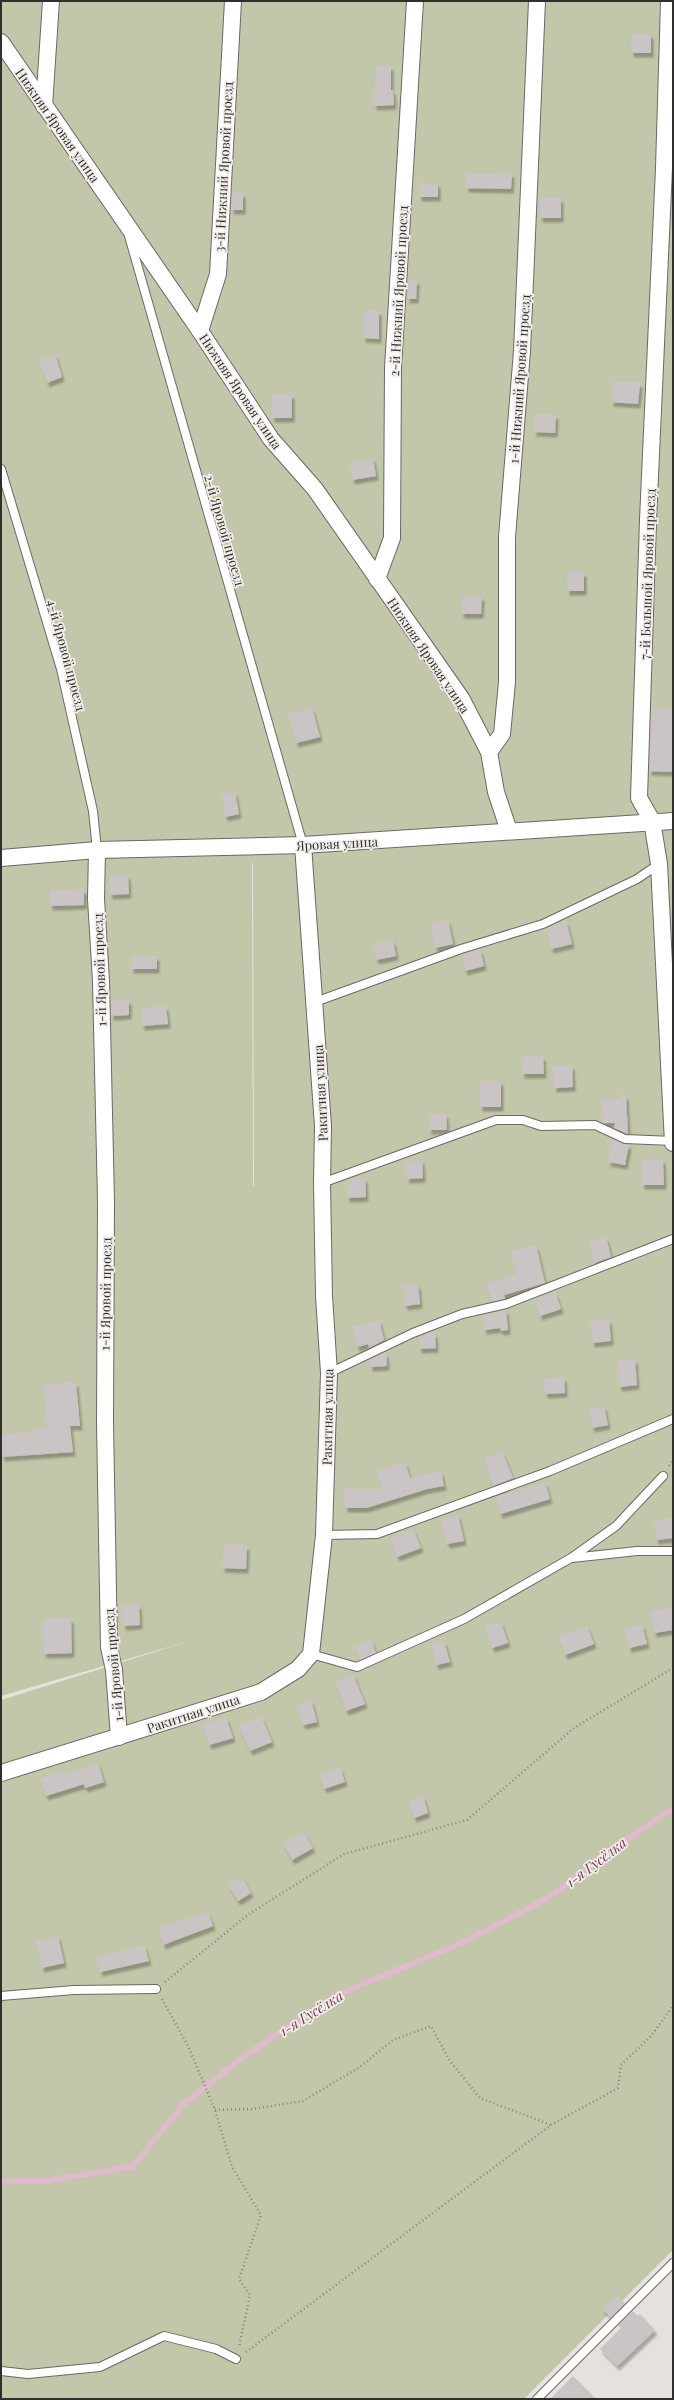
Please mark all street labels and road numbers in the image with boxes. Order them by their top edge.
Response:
street label: Нижняя Яровая улица [12,64,104,186]
street label: 3-й Нижний Яровой проезд [210,81,236,253]
street label: 2-й Нижний Яровой проезд [385,205,411,377]
street label: 1-й Нижний Яровой проезд [505,294,533,464]
street label: Нижняя Яровая улица [196,330,286,453]
street label: 2-й Яровой проезд [201,472,249,588]
street label: 7-й Большой Яровой проезд [636,488,658,660]
street label: Нижняя Яровая улица [384,594,474,717]
street label: 4-й Яровой проезд [44,597,90,713]
street label: Яровая улица [295,832,379,854]
street label: 1-й Яровой проезд [89,913,109,1027]
street label: Ракитная улица [309,1044,331,1142]
street label: 1-й Яровой проезд [96,1237,114,1351]
street label: Ракитная улица [318,1368,336,1465]
street label: 1-й Яровой проезд [100,1608,126,1722]
street label: Ракитная улица [144,1690,242,1736]

